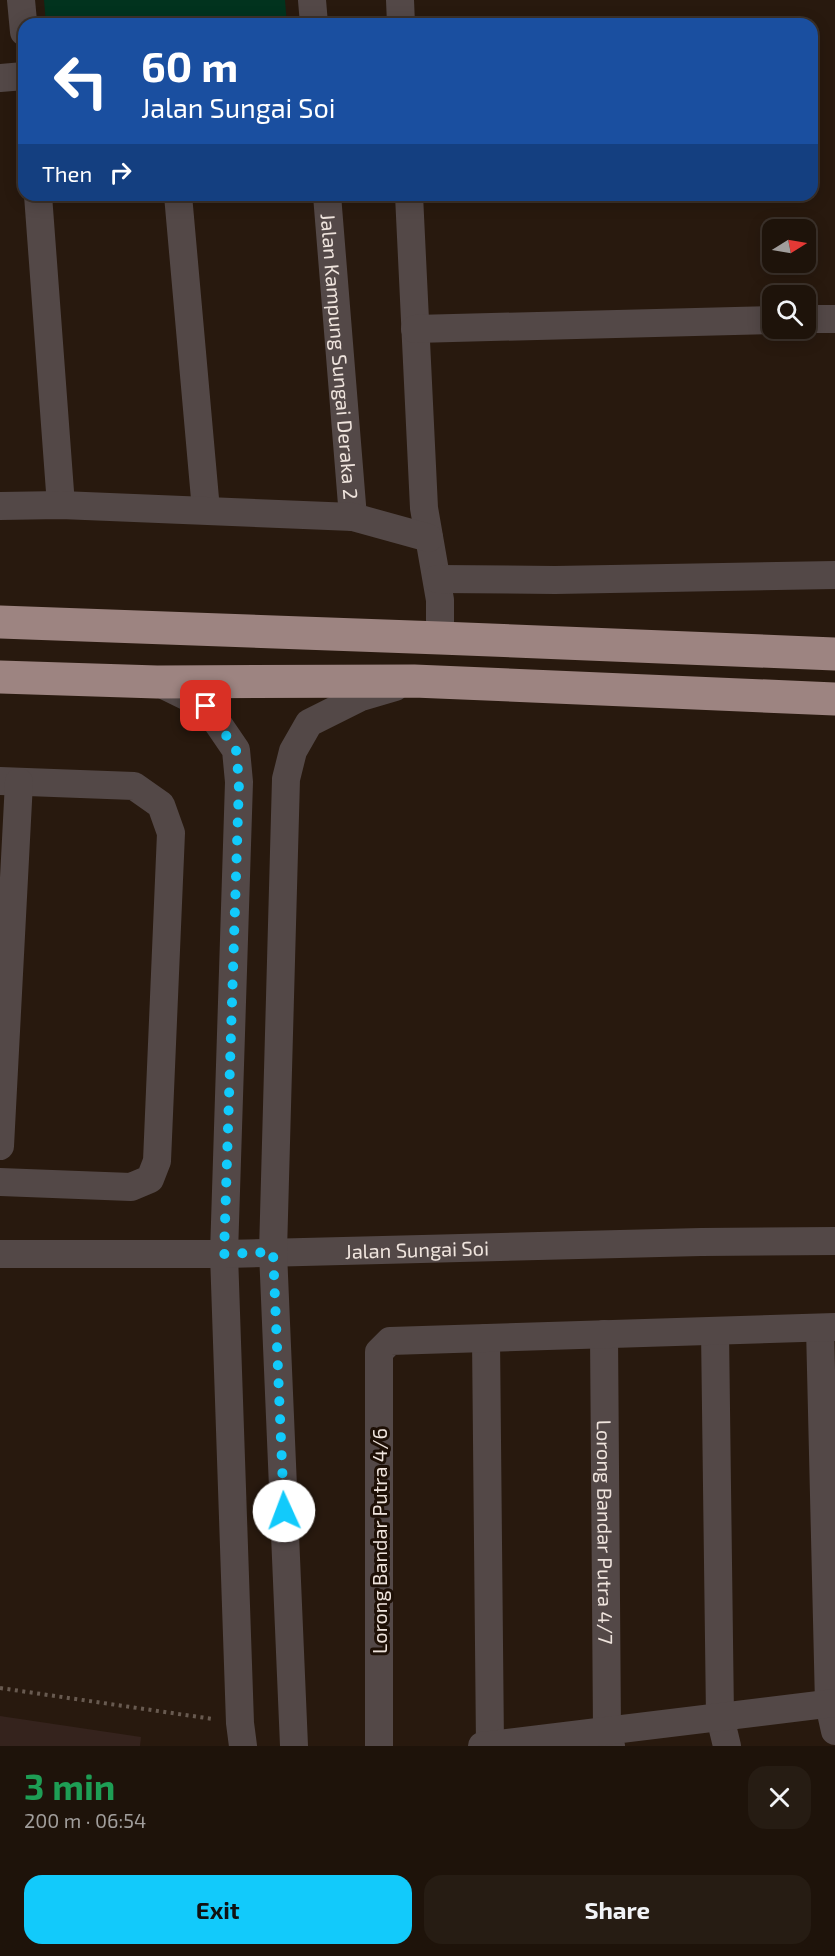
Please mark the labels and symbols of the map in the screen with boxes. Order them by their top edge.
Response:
street label: Jalan Kampung Sungai Deraka 2 [317,212,364,501]
north arrow [762,219,816,273]
pin [180,680,231,731]
street label: Jalan Sungai Soi [345,1235,489,1263]
street label: Lorong Bandar Putra 4/7 [593,1420,618,1644]
street label: Lorong Bandar Putra 4/6 [367,1428,391,1654]
position arrow [252,1479,316,1543]

